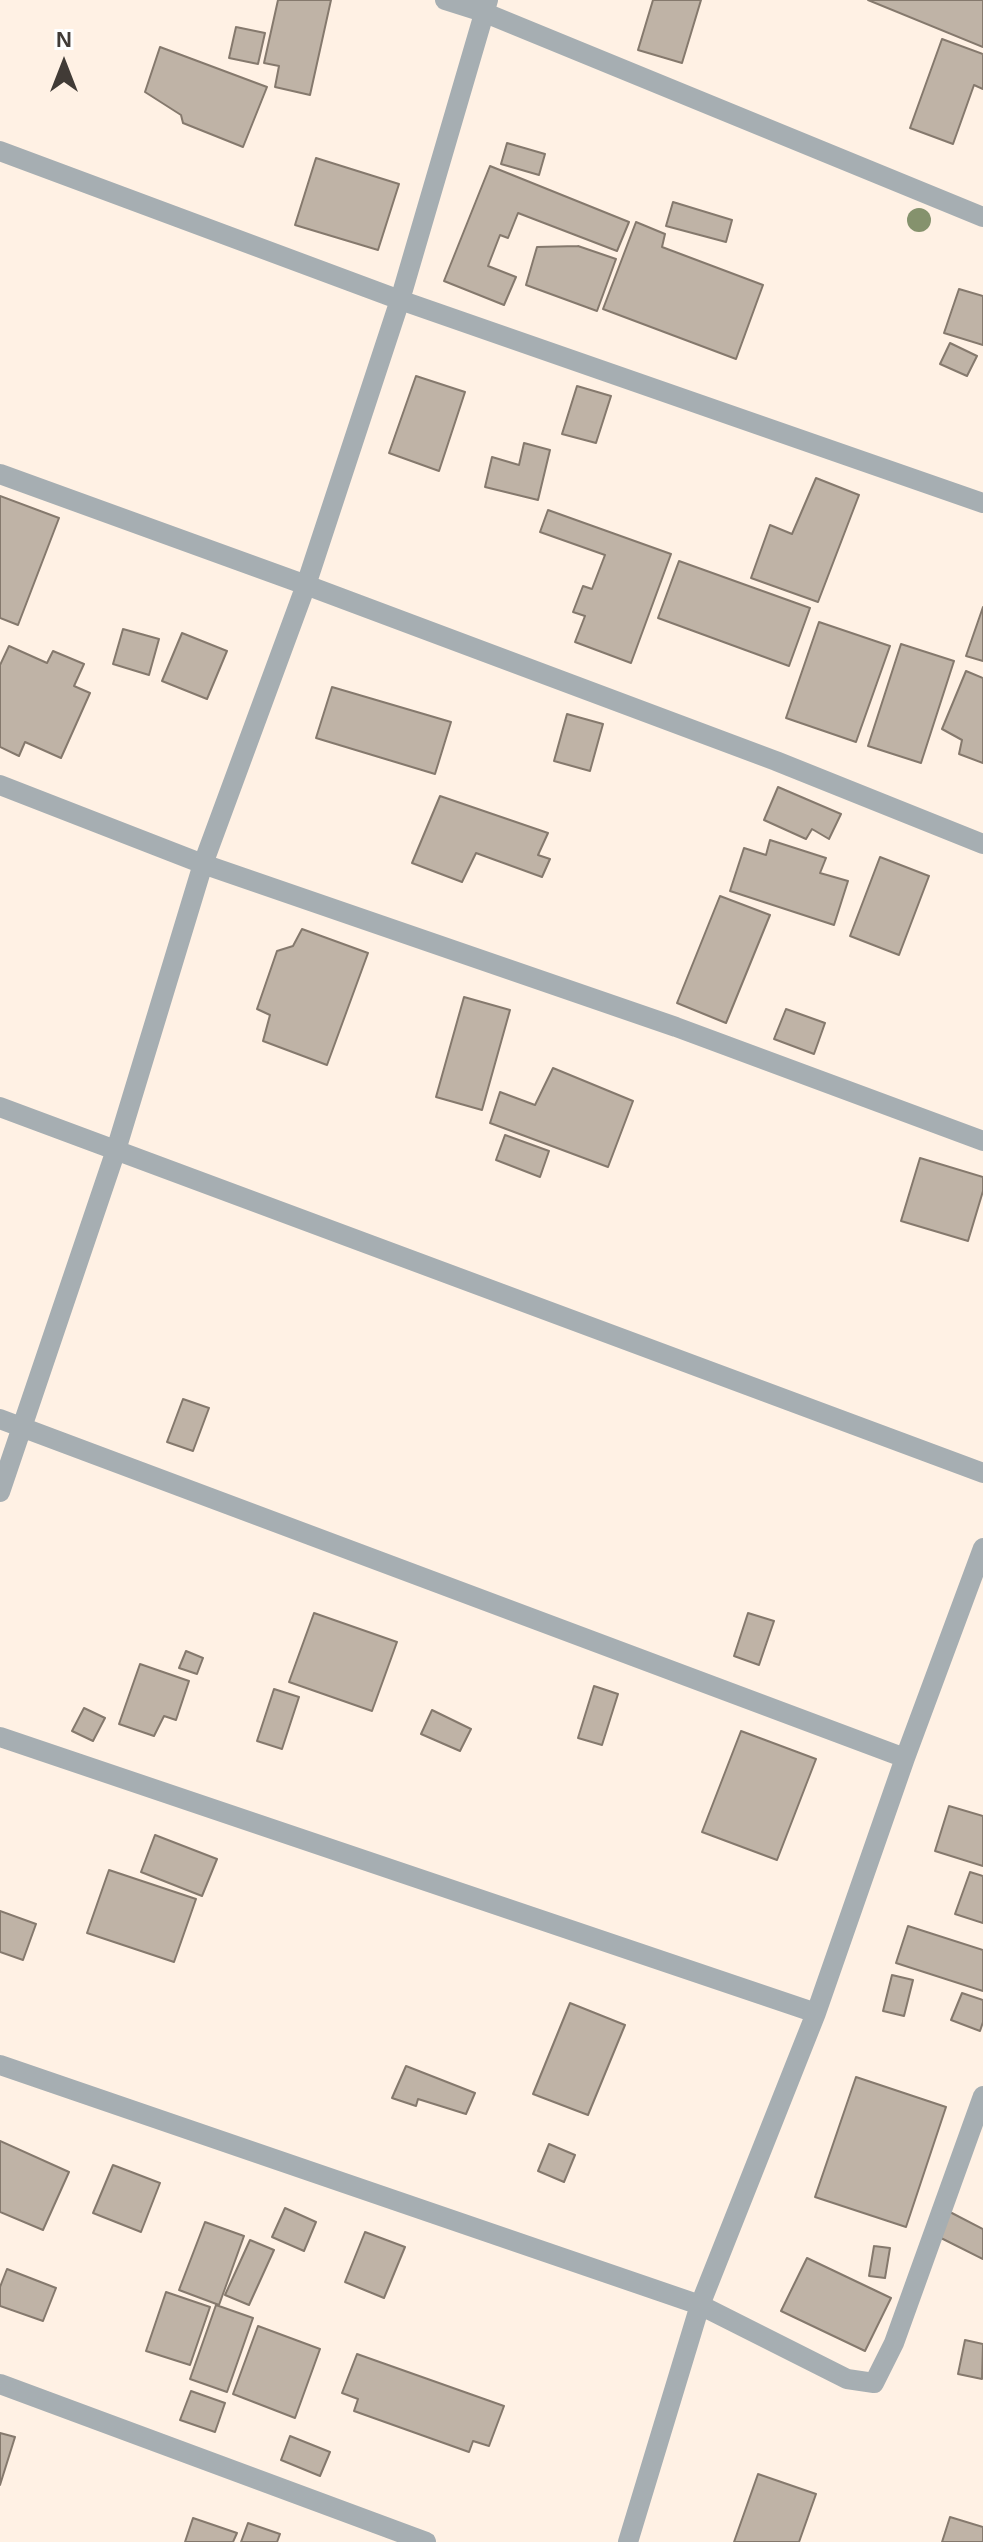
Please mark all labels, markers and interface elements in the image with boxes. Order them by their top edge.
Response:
north arrow [24,24,104,104]
text: N [56,27,72,52]

